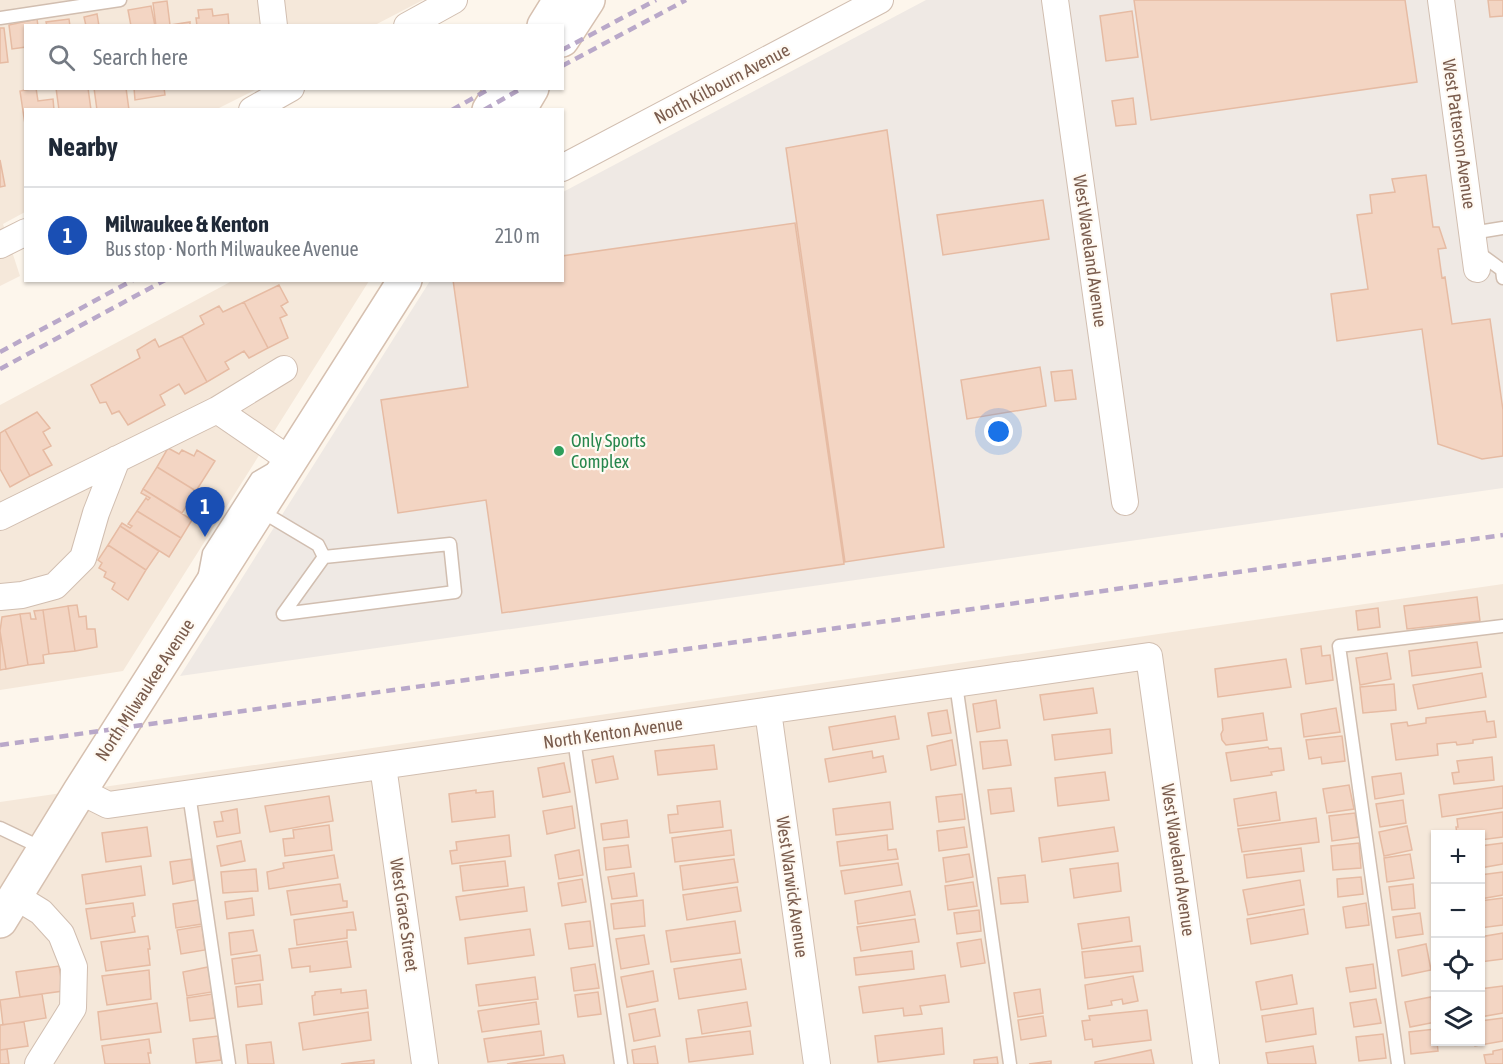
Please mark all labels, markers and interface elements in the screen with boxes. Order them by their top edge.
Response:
search box [24,24,564,90]
street label: North Kilbourn Avenue [650,39,793,128]
icon: search [45,41,78,74]
text: Search here [93,44,188,70]
street label: West Patterson Avenue [1439,58,1480,210]
text: Nearby [48,132,118,162]
street label: West Waveland Avenue [1069,173,1112,328]
text: Milwaukee & Kenton [105,211,269,237]
text: 1 [63,224,72,247]
text: 210 m [495,224,540,247]
text: Bus stop · North Milwaukee Avenue [105,237,359,260]
your location [984,417,1013,446]
place label: Only Sports Complex [571,430,646,472]
marker: Only Sports Complex [552,444,566,458]
pin: 1 [186,488,224,537]
street label: North Milwaukee Avenue [91,615,198,765]
street label: North Kenton Avenue [542,712,684,753]
street label: West Waveland Avenue [1157,782,1200,937]
street label: West Warwick Avenue [772,815,813,959]
map controls [1431,830,1485,1046]
button: + [1431,830,1485,884]
street label: West Grace Street [386,857,423,973]
button: − [1431,884,1485,938]
button: locate [1431,938,1485,992]
button: layers [1431,992,1485,1046]

